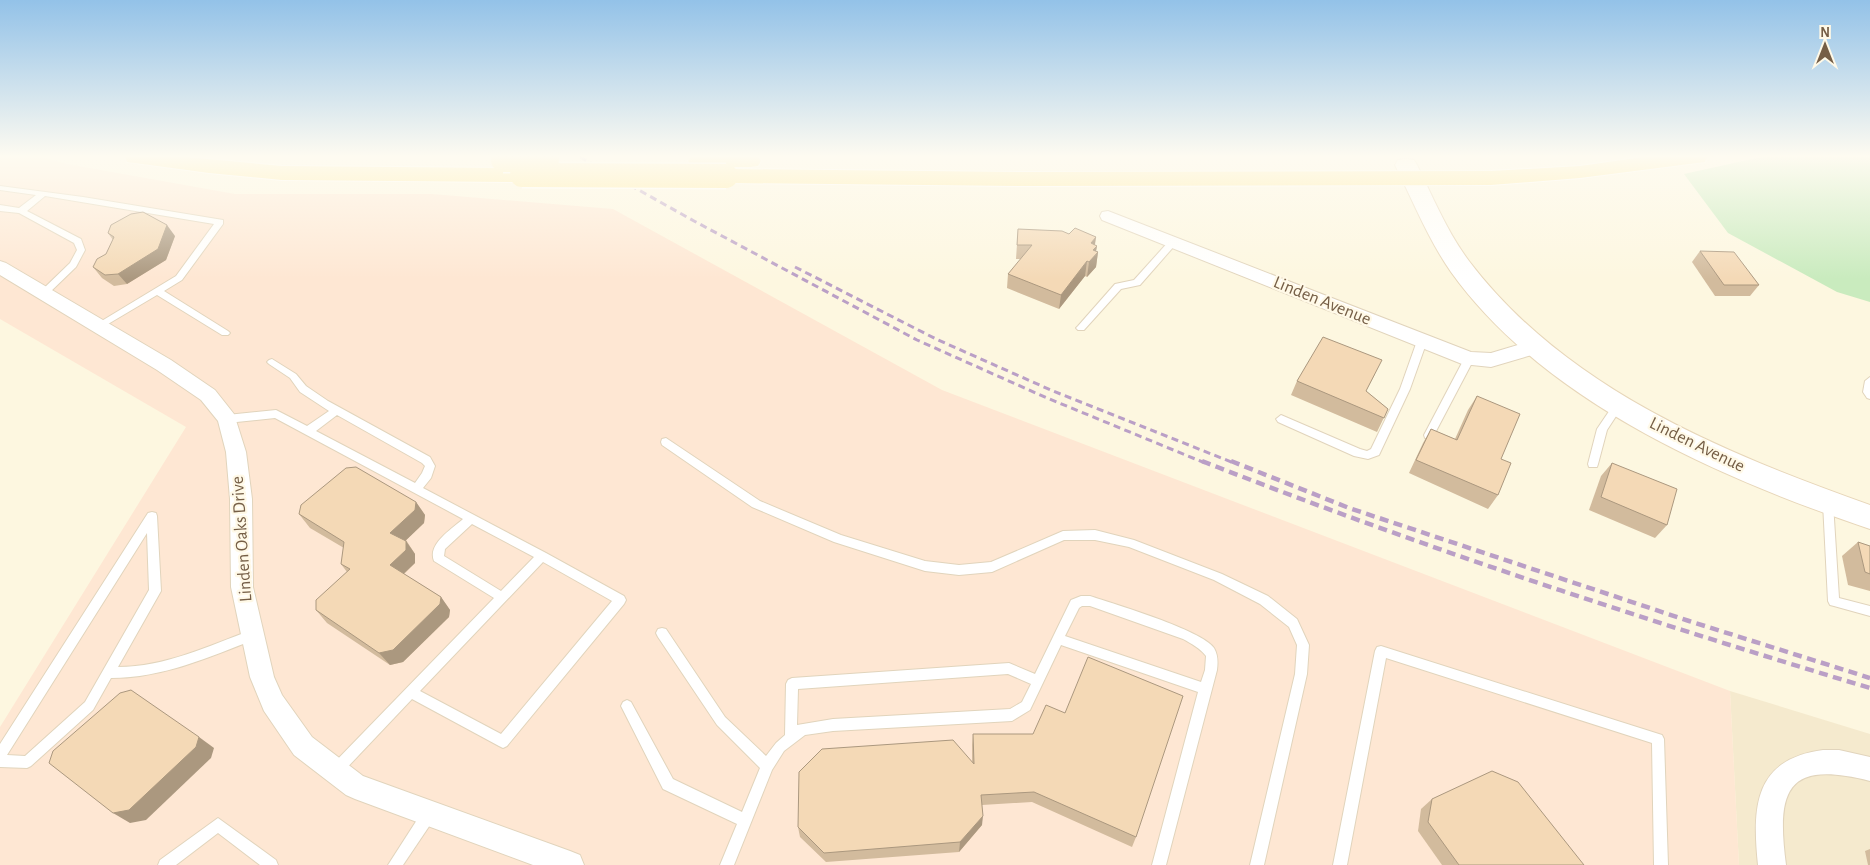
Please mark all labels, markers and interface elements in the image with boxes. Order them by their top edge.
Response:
north arrow [1800,20,1850,70]
text: N [1820,26,1830,40]
street label: Linden Avenue [1271,273,1373,329]
street label: Linden Avenue [1647,414,1747,476]
street label: Linden Oaks Drive [229,476,255,602]

